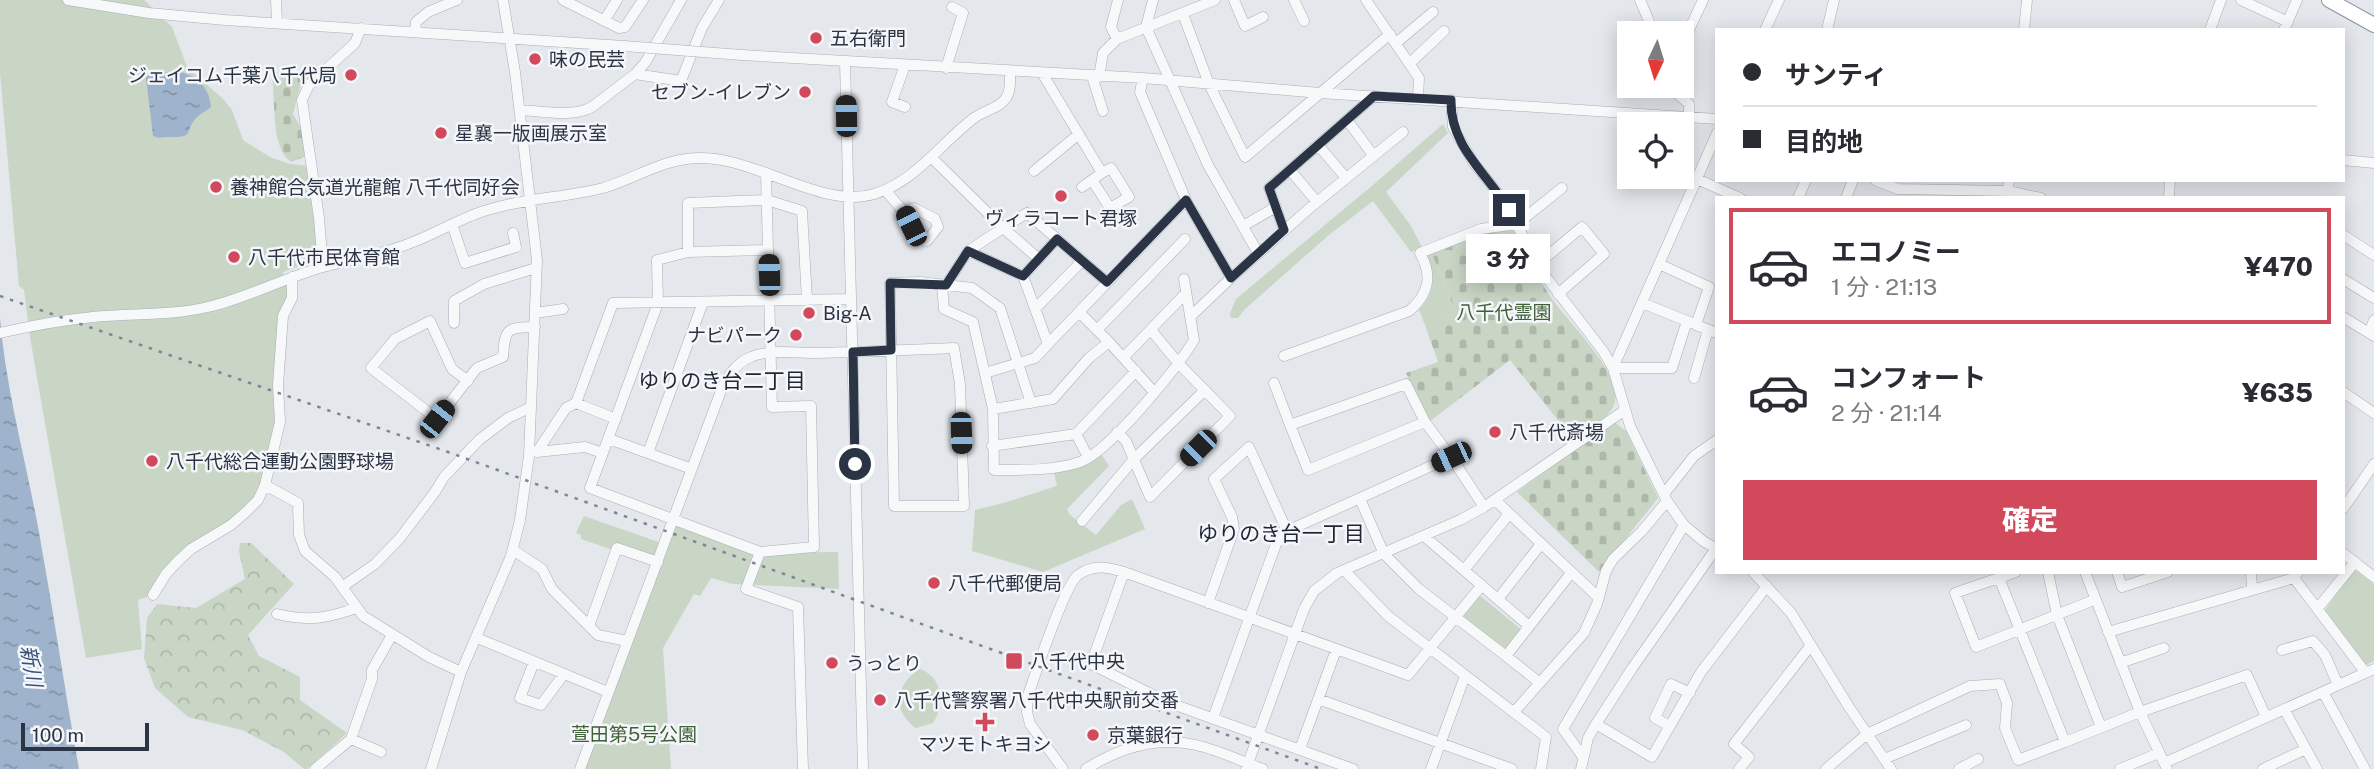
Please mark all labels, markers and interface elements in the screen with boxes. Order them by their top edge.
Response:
north arrow [1617,21,1694,98]
map controls [1617,21,1694,189]
place label: 五右衛門 [830,27,906,49]
marker: 五右衛門 [808,30,824,46]
place label: 味の民芸 [549,48,625,70]
marker: 味の民芸 [527,51,543,67]
text: サンティ [1785,59,1887,90]
place label: ジェイコム千葉八千代局 [128,64,337,86]
marker: ジェイコム千葉八千代局 [343,67,359,83]
place label: セブン-イレブン [651,81,791,103]
marker: セブン-イレブン [797,84,813,100]
car [836,95,857,137]
button: locate [1617,112,1694,189]
place label: 星襄一版画展示室 [455,122,607,144]
marker: 星襄一版画展示室 [433,125,449,141]
text: 目的地 [1785,126,1863,157]
place label: 養神館合気道光龍館 八千代同好会 [230,176,520,198]
marker: 養神館合気道光龍館 八千代同好会 [208,179,224,195]
marker: ヴィラコート君塚 [1053,188,1069,204]
route end [1493,194,1525,226]
car [893,203,930,249]
place label: ヴィラコート君塚 [985,207,1137,229]
callout: 3 分 [1467,234,1551,284]
icon: car [1747,235,1810,298]
text: エコノミー [1831,236,1961,267]
text: 3 分 [1486,245,1530,272]
place label: 八千代市民体育館 [248,246,400,268]
marker: 八千代市民体育館 [226,249,242,265]
text: ¥470 [2244,251,2313,282]
car [758,254,781,296]
text: 1 分 · 21:13 [1831,273,1937,300]
park label: 八千代霊園 [1456,301,1552,323]
place label: Big-A [823,302,872,324]
marker: Big-A [801,305,817,321]
place label: ナビパーク [687,324,782,346]
marker: ナビパーク [788,327,804,343]
icon: car [1747,361,1810,424]
text: コンフォート [1831,362,1986,393]
district label: ゆりのき台二丁目 [638,368,806,393]
text: ¥635 [2242,377,2313,408]
car [416,396,459,442]
text: 2 分 · 21:14 [1831,399,1942,426]
car [950,412,973,454]
place label: 八千代斎場 [1509,421,1604,443]
marker: 八千代斎場 [1487,424,1503,440]
car [1176,426,1221,470]
car [1428,439,1475,475]
route start [839,448,871,480]
place label: 八千代総合運動公園野球場 [166,450,394,472]
marker: 八千代総合運動公園野球場 [144,453,160,469]
button: 確定 [1743,480,2317,560]
district label: ゆりのき台一丁目 [1197,521,1365,546]
place label: 八千代郵便局 [948,572,1062,594]
marker: 八千代郵便局 [926,575,942,591]
water label: 新川 [16,643,48,691]
place label: 八千代中央 [1030,650,1125,672]
marker: 八千代中央 [1004,651,1024,671]
place label: うっとり [846,652,922,674]
marker: うっとり [824,655,840,671]
place label: 八千代警察署八千代中央駅前交番 [894,689,1179,711]
marker: 八千代警察署八千代中央駅前交番 [872,692,888,708]
marker: マツモトキヨシ [977,714,993,730]
scale bar [21,720,149,752]
park label: 萱田第5号公園 [571,723,697,745]
text: 100 m [32,724,84,746]
place label: 京葉銀行 [1107,724,1183,746]
marker: 京葉銀行 [1085,727,1101,743]
place label: マツモトキヨシ [918,733,1052,755]

